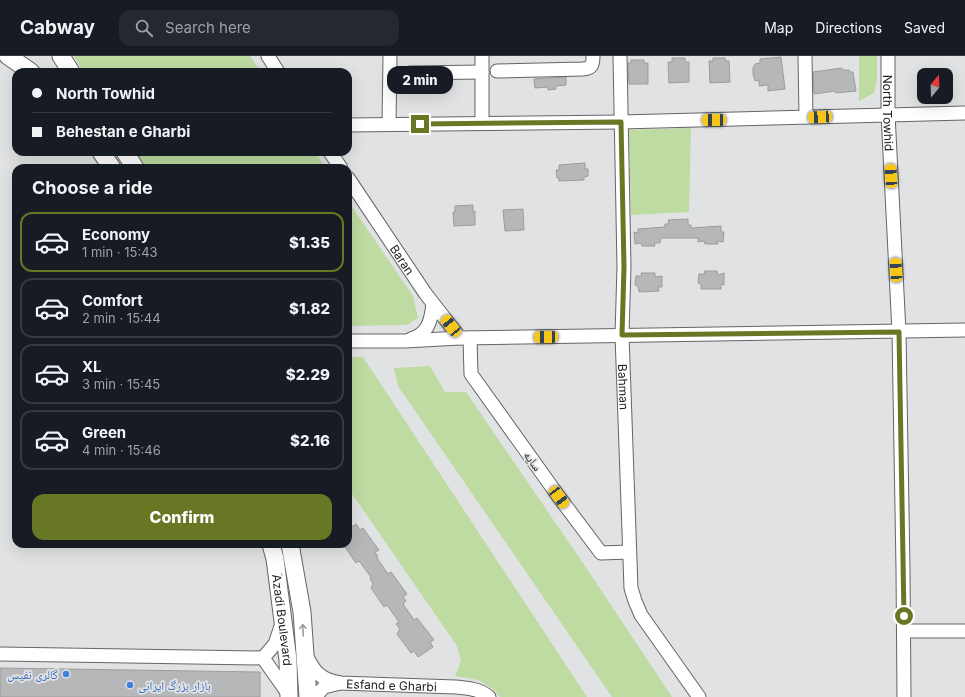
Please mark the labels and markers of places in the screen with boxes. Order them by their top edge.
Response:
place label: گالری نفیس [7,667,58,682]
marker: گالری نفیس [61,669,71,679]
place label: بازار بزرگ ایرانی [138,678,211,693]
marker: بازار بزرگ ایرانی [125,680,135,690]

